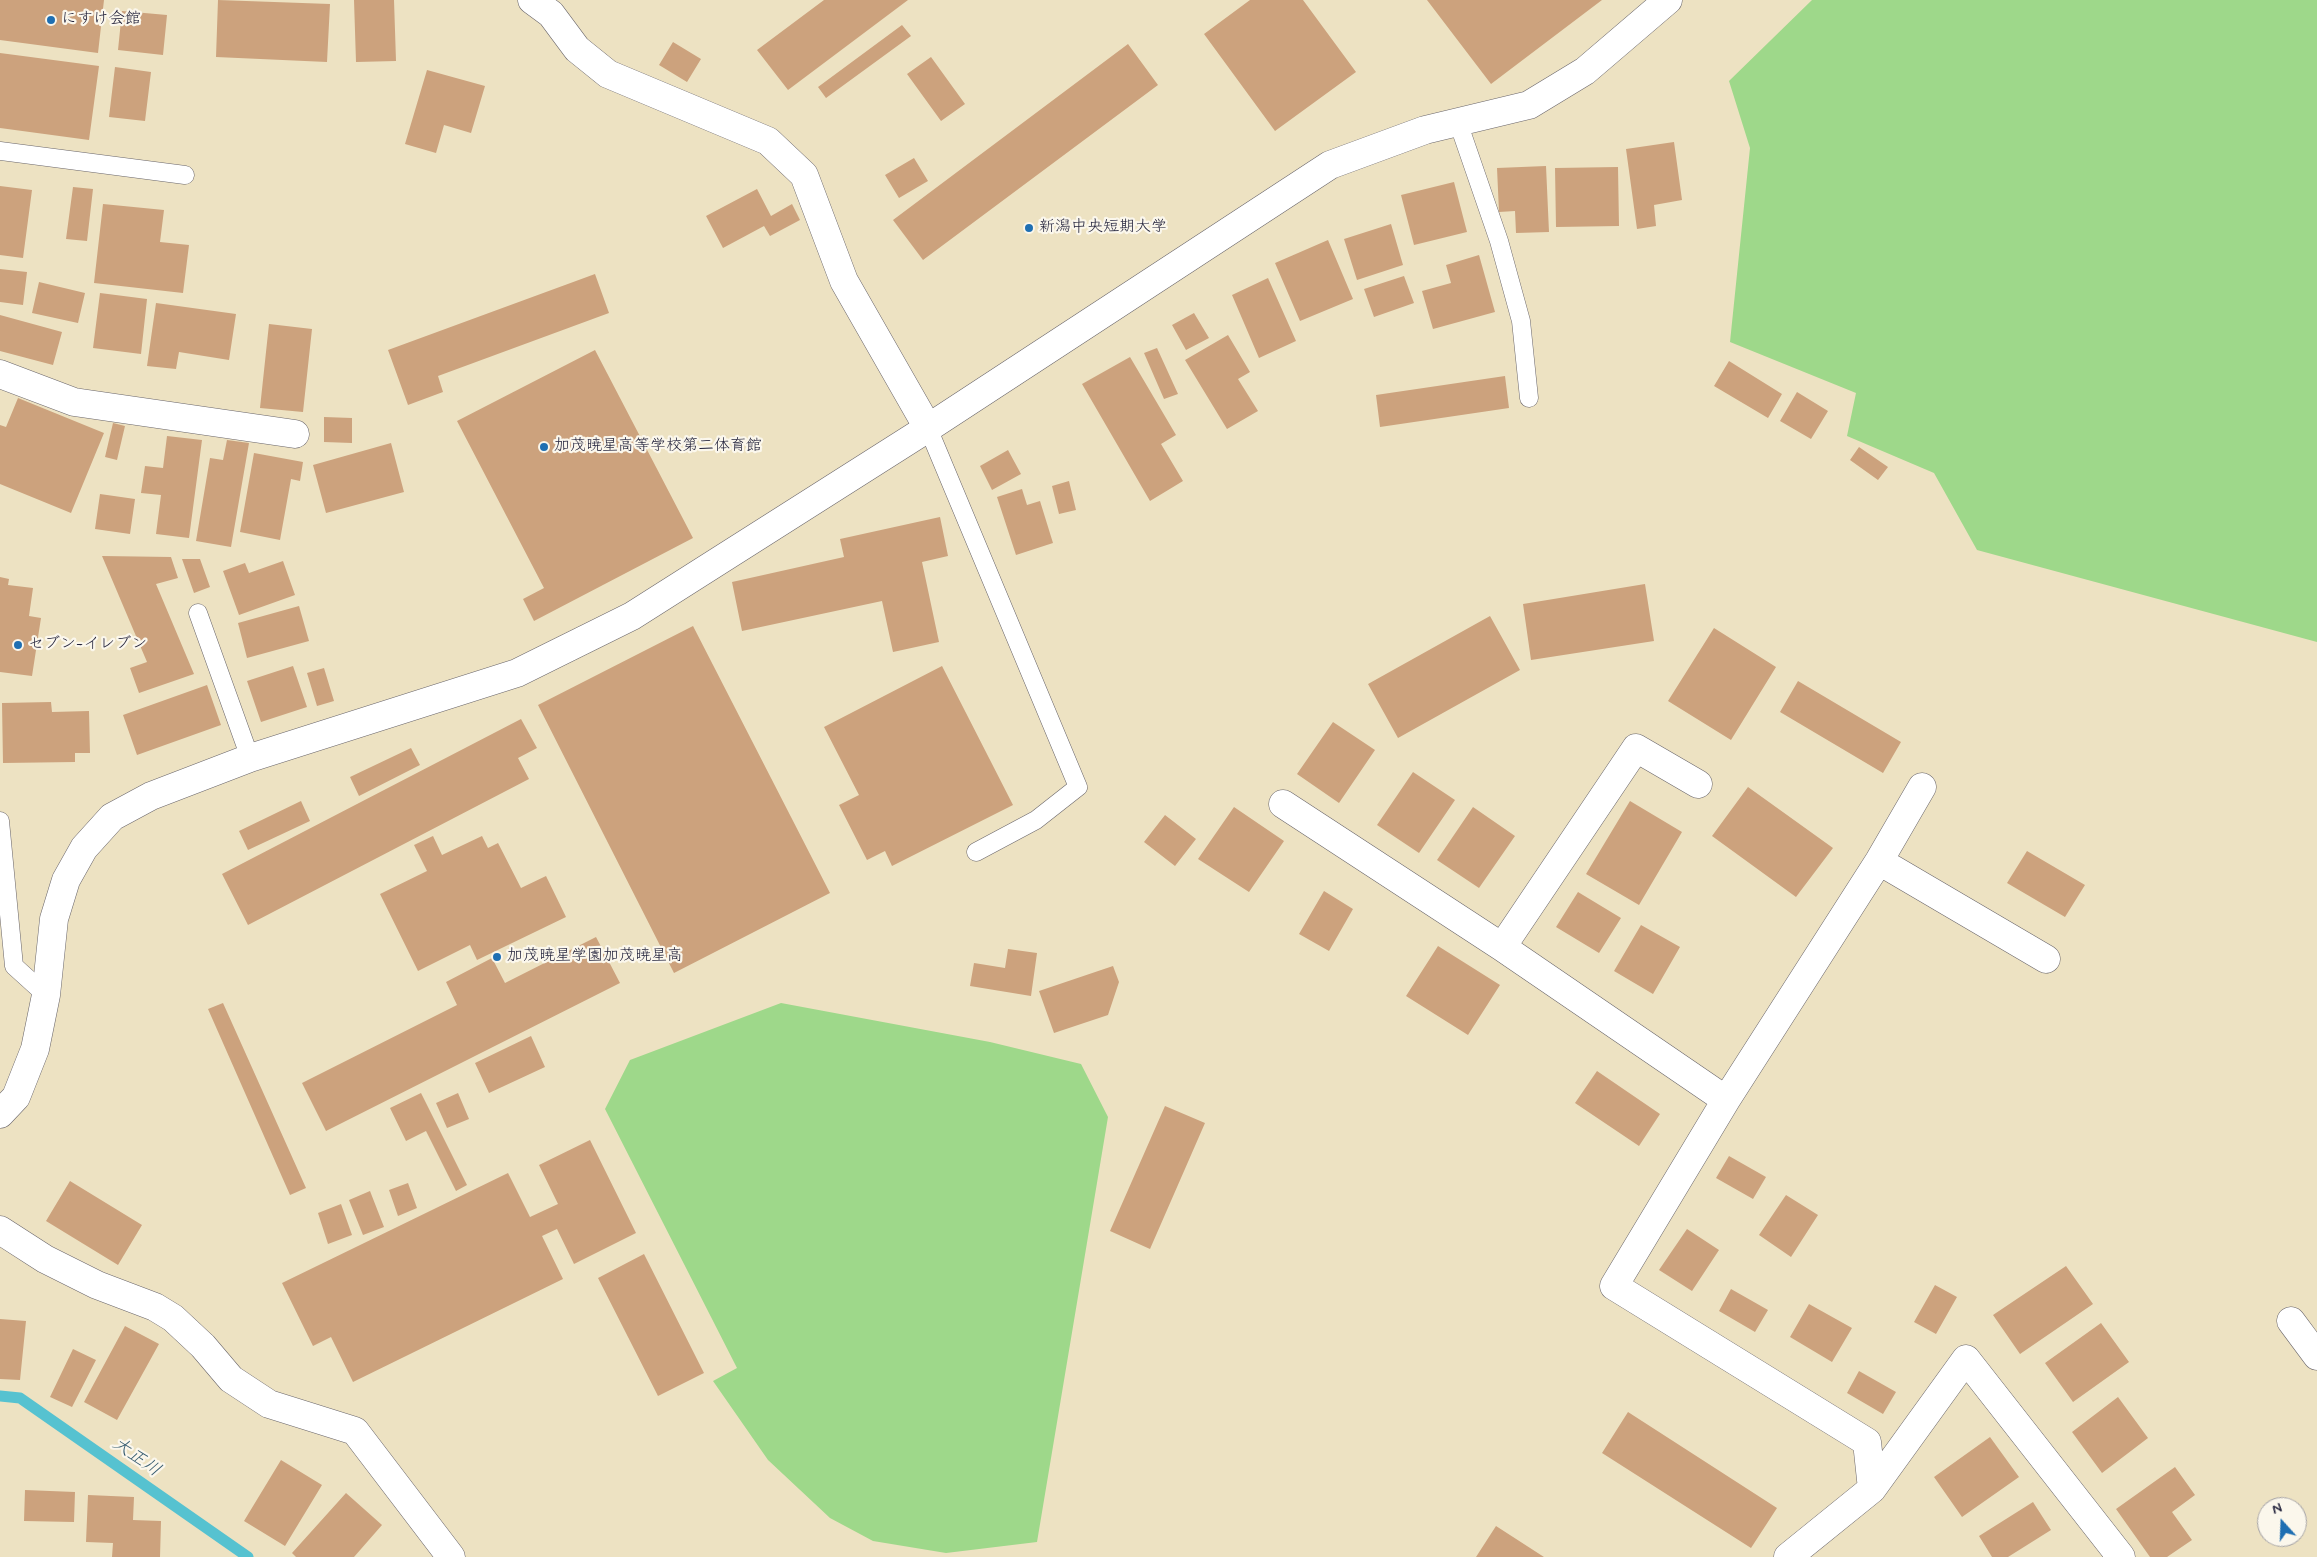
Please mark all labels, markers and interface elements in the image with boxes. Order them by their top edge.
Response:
place label: にすけ会館 [61,10,141,30]
marker: にすけ会館 [45,14,57,26]
place label: 新潟中央短期大学 [1039,218,1167,238]
marker: 新潟中央短期大学 [1023,222,1035,234]
place label: 加茂暁星高等学校第二体育館 [554,437,762,457]
marker: 加茂暁星高等学校第二体育館 [538,441,550,453]
place label: セブン-イレブン [28,635,147,655]
marker: セブン-イレブン [12,639,24,651]
place label: 加茂暁星学園加茂暁星高 [507,947,683,967]
marker: 加茂暁星学園加茂暁星高 [491,951,503,963]
water label: 大正川 [108,1434,164,1482]
north arrow [2257,1497,2307,1547]
text: N [2270,1499,2285,1519]

